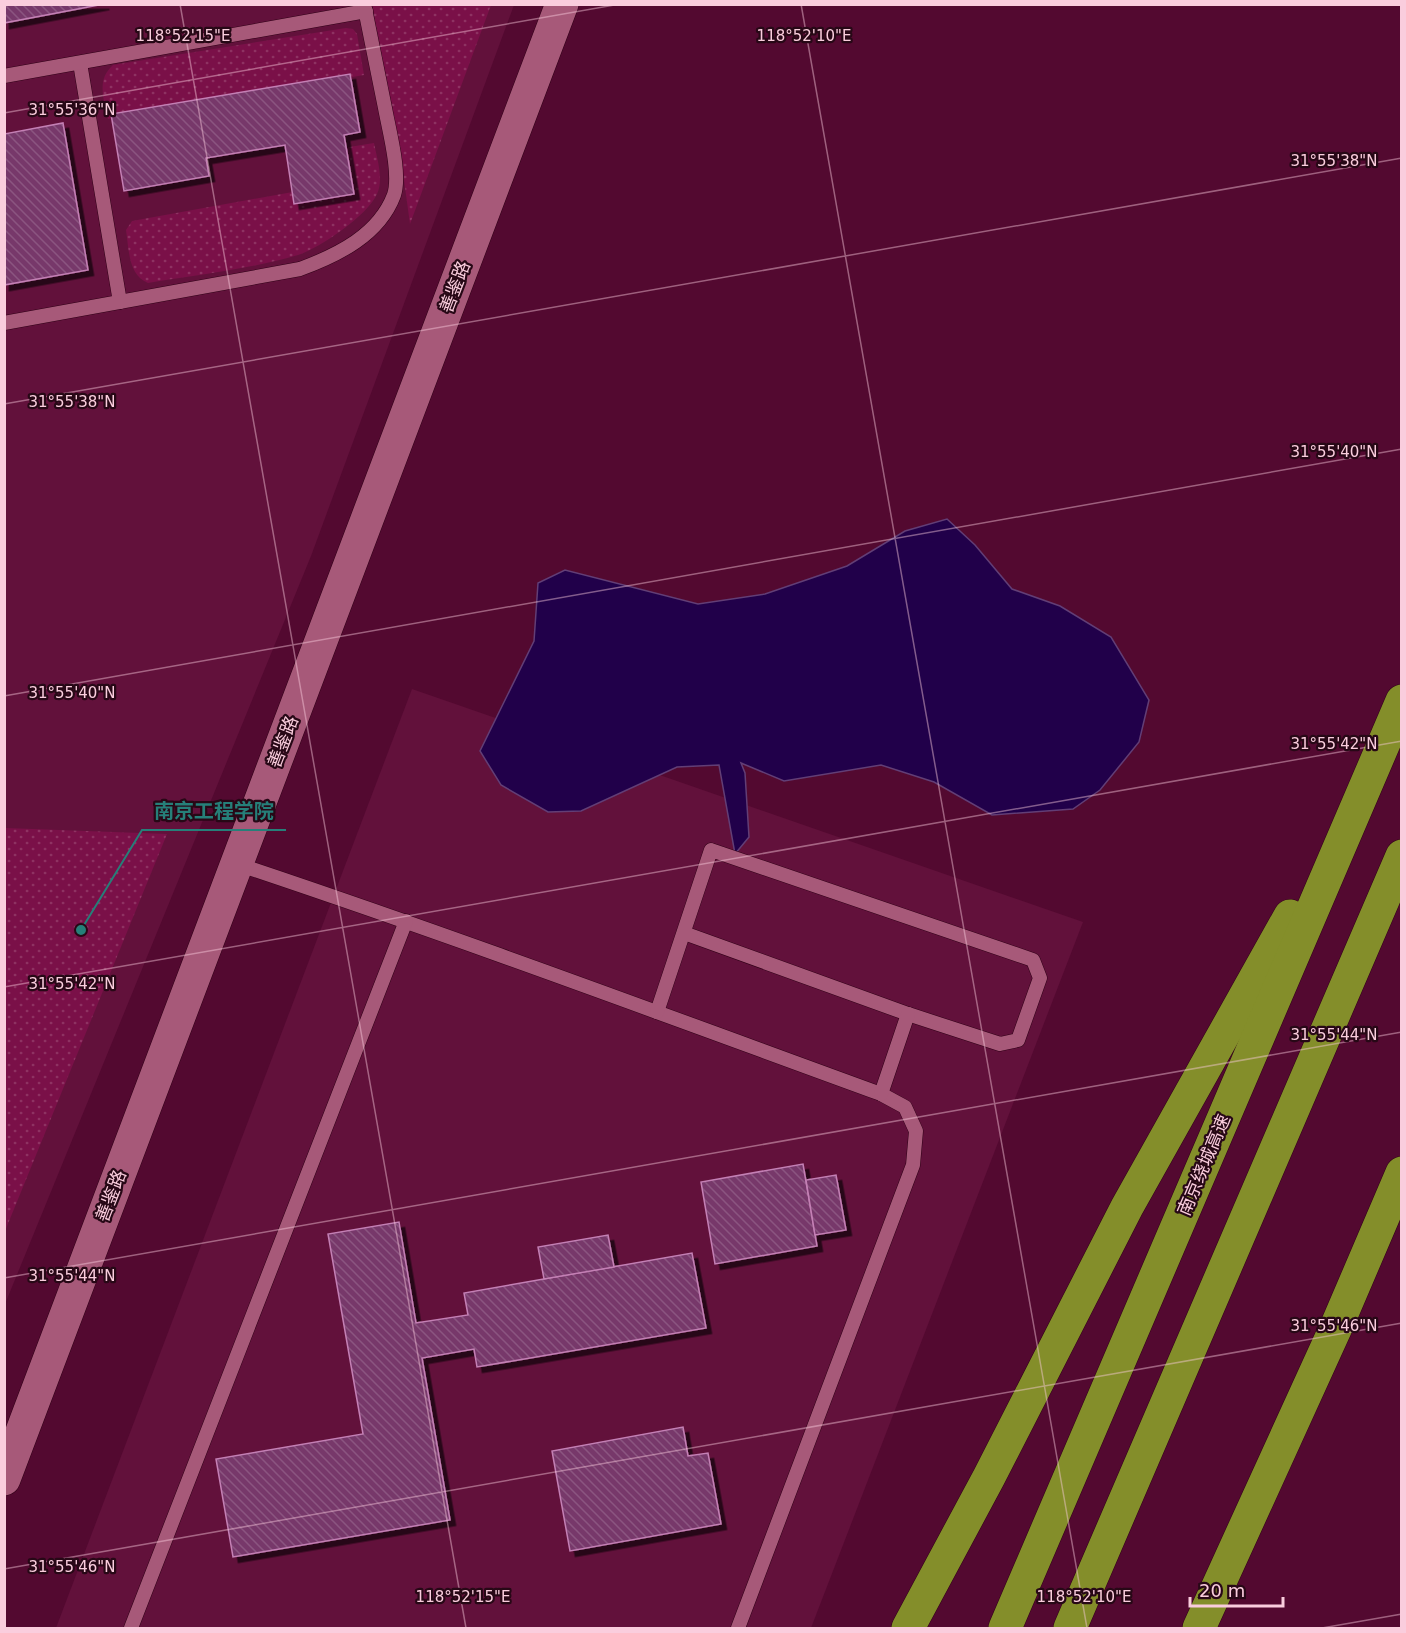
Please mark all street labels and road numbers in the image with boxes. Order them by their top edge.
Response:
street label: 善鉴路 [435,258,474,316]
street label: 善鉴路 [263,713,302,771]
street label: 南京绕城高速 [1173,1111,1234,1219]
street label: 善鉴路 [91,1167,130,1225]

